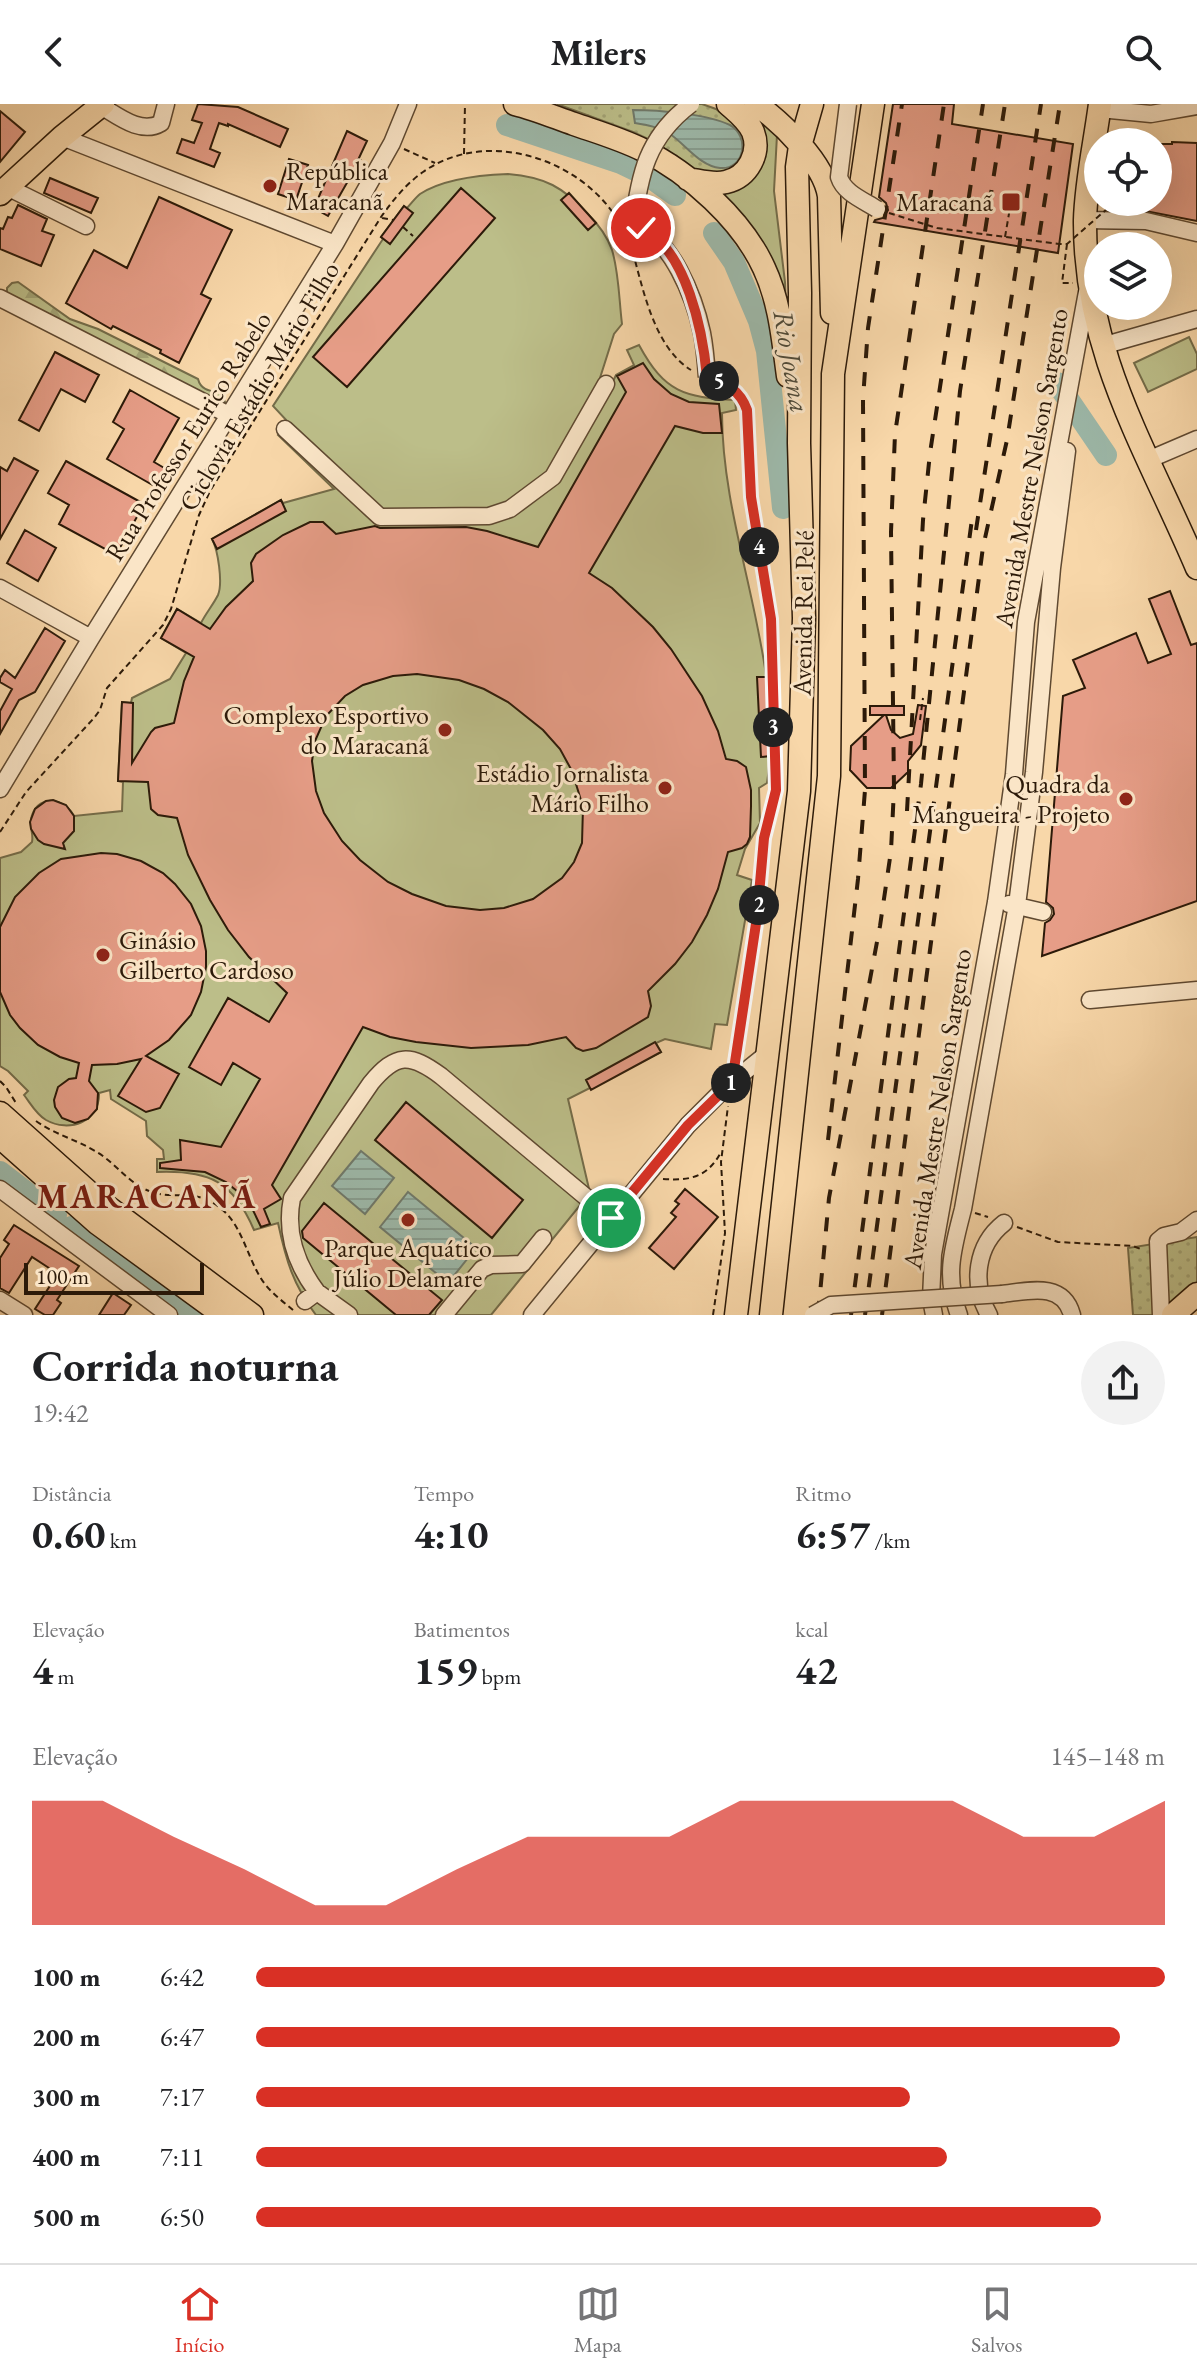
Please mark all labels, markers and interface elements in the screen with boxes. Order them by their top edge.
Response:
text: Milers [550,29,647,76]
icon: back [32,30,76,74]
icon: search [1121,30,1165,74]
map controls [1084,128,1172,320]
button: locate [1084,128,1172,216]
place label: República Maracanã [286,154,389,218]
marker: República Maracanã [261,177,279,195]
place label: Maracanã [896,185,994,219]
marker: Maracanã [1000,191,1022,213]
pin [607,194,675,262]
icon: check [619,206,663,250]
button: layers [1084,232,1172,320]
street label: Ciclovia Estádio Mário Filho [171,255,347,517]
street label: Rua Professor Eurico Rabelo [97,305,279,567]
street label: Avenida Mestre Nelson Sargento [986,305,1076,631]
water label: Rio Joana [765,307,819,415]
pin: 5 [699,361,739,401]
text: 5 [713,366,725,395]
pin: 4 [739,527,779,567]
street label: Avenida Rei Pelé [785,530,821,697]
text: 4 [753,532,765,561]
place label: Complexo Esportivo do Maracanã [223,698,430,762]
pin: 3 [753,707,793,747]
text: 3 [767,712,779,741]
marker: Complexo Esportivo do Maracanã [436,721,454,739]
place label: Estádio Jornalista Mário Filho [476,756,650,820]
place label: Quadra da Mangueira - Projeto [912,767,1111,831]
marker: Estádio Jornalista Mário Filho [656,779,674,797]
marker: Quadra da Mangueira - Projeto [1117,790,1135,808]
pin: 2 [739,885,779,925]
text: 2 [753,890,765,919]
place label: Ginásio Gilberto Cardoso [119,923,294,987]
marker: Ginásio Gilberto Cardoso [94,946,112,964]
street label: Avenida Mestre Nelson Sargento [895,946,979,1273]
pin: 1 [711,1063,751,1103]
text: 1 [725,1068,737,1097]
district label: MARACANÃ [37,1174,257,1218]
pin [577,1184,645,1252]
icon: arrive [589,1196,633,1240]
marker: Parque Aquático Júlio Delamare [399,1211,417,1229]
place label: Parque Aquático Júlio Delamare [324,1231,492,1295]
scale bar [24,1259,204,1295]
text: 100 m [36,1262,89,1291]
text: Corrida noturna [32,1337,339,1394]
button: share [1081,1341,1165,1425]
text: 19:42 [32,1396,88,1430]
text: Distância [32,1479,112,1508]
text: Tempo [414,1479,474,1508]
text: Ritmo [795,1479,851,1508]
text: 0.60 [32,1508,105,1560]
text: 4:10 [414,1508,488,1560]
text: 6:57 [795,1508,870,1560]
text: km [105,1526,137,1555]
text: /km [870,1526,911,1555]
text: Elevação [32,1615,105,1644]
text: Batimentos [414,1615,510,1644]
text: kcal [795,1615,828,1644]
text: 4 [32,1644,53,1696]
text: 159 [414,1644,477,1696]
text: 42 [795,1644,838,1696]
text: m [53,1662,75,1691]
text: bpm [477,1662,521,1691]
text: Elevação [32,1739,118,1773]
text: 145–148 m [1050,1739,1165,1773]
text: 100 m [32,1960,100,1994]
text: 6:42 [160,1960,204,1994]
text: 200 m [32,2020,100,2054]
text: 6:47 [160,2020,204,2054]
text: 300 m [32,2080,100,2114]
text: 7:17 [160,2080,204,2114]
text: 400 m [32,2140,100,2174]
text: 7:11 [160,2140,204,2174]
text: 500 m [32,2200,100,2234]
text: 6:50 [160,2200,204,2234]
tab: Início [175,2282,224,2359]
tab: Mapa [574,2282,622,2359]
tab: Salvos [971,2282,1022,2359]

